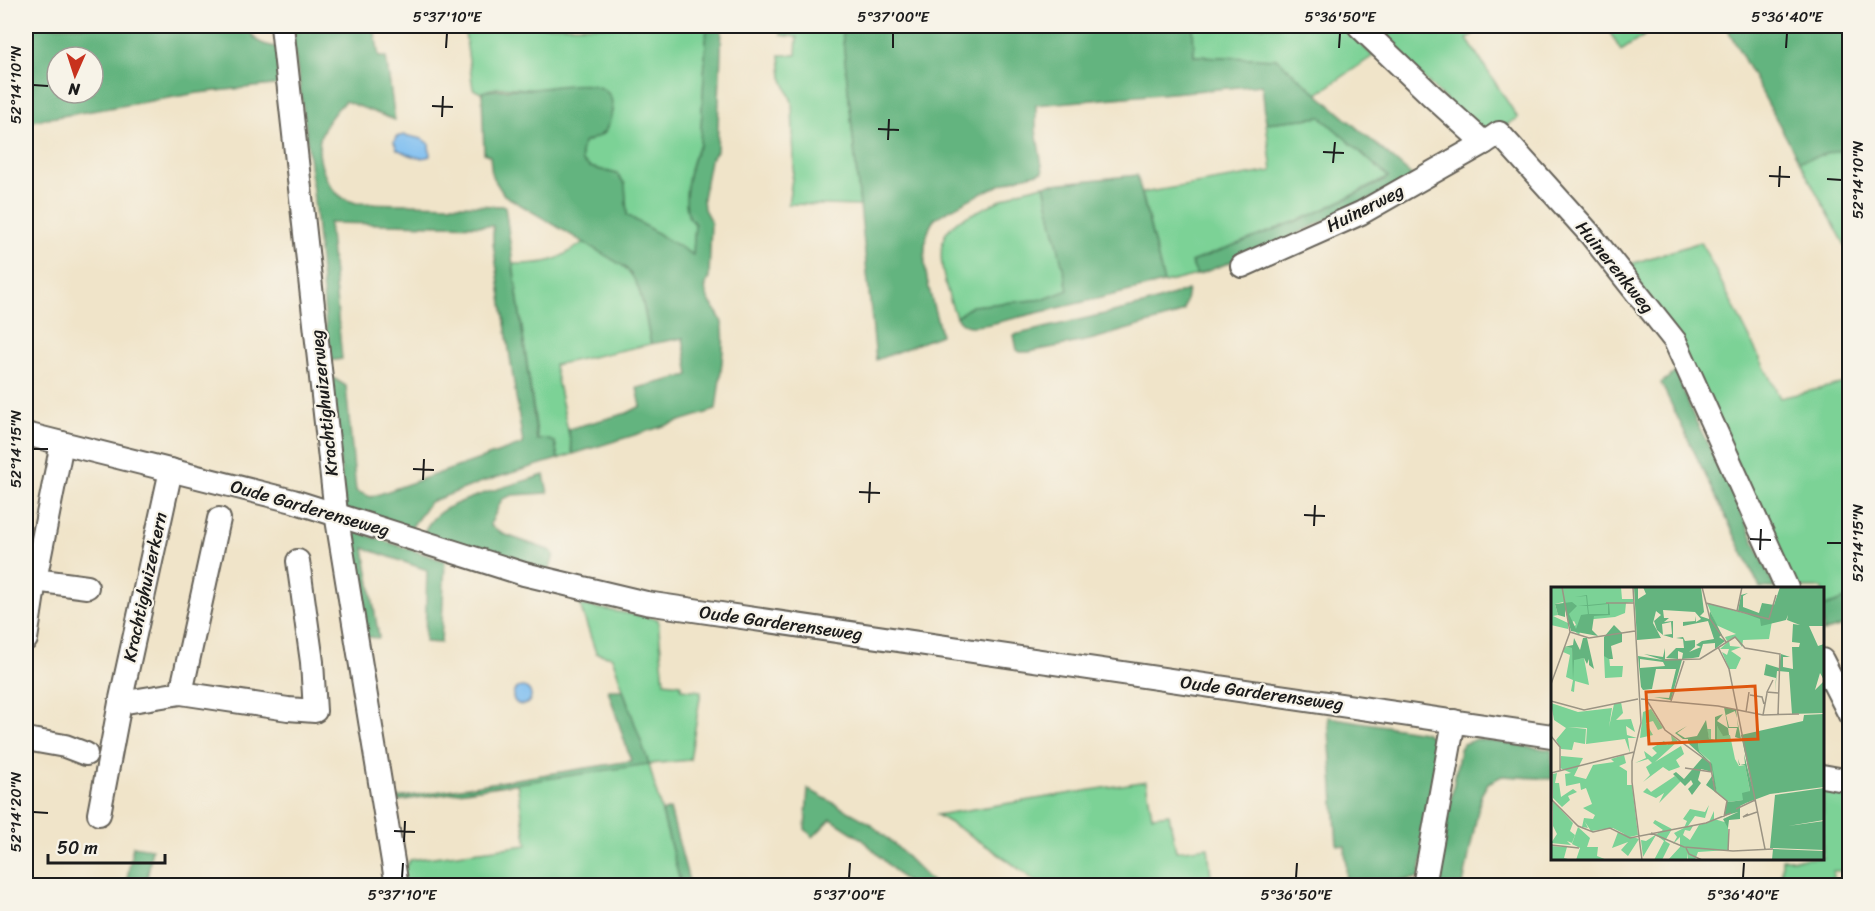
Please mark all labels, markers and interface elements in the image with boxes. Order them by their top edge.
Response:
text: 5°37'10"E [413,4,483,30]
text: 5°37'00"E [857,4,930,30]
text: 5°36'50"E [1304,4,1377,30]
text: 5°36'40"E [1751,4,1824,30]
text: 52°14'10"N [3,45,29,124]
north arrow [45,45,105,105]
text: N [67,75,82,104]
text: 52°14'10"N [1845,140,1871,219]
street label: Huinerweg [1320,175,1410,241]
street label: Huinerenkweg [1567,213,1663,321]
street label: Krachtighuizerweg [300,328,348,478]
text: 52°14'15"N [3,409,29,488]
street label: Oude Garderenseweg [227,470,393,546]
text: 52°14'15"N [1845,503,1871,582]
street label: Krachtighuizerkern [114,509,177,665]
inset map [1551,587,1824,860]
street label: Oude Garderenseweg [697,596,865,650]
street label: Oude Garderenseweg [1178,666,1346,720]
text: 52°14'20"N [3,771,29,852]
scale bar [48,827,165,865]
text: 50 m [57,832,98,864]
text: 5°37'10"E [368,882,438,908]
text: 5°37'00"E [813,882,886,908]
text: 5°36'50"E [1260,882,1333,908]
text: 5°36'40"E [1707,882,1780,908]

